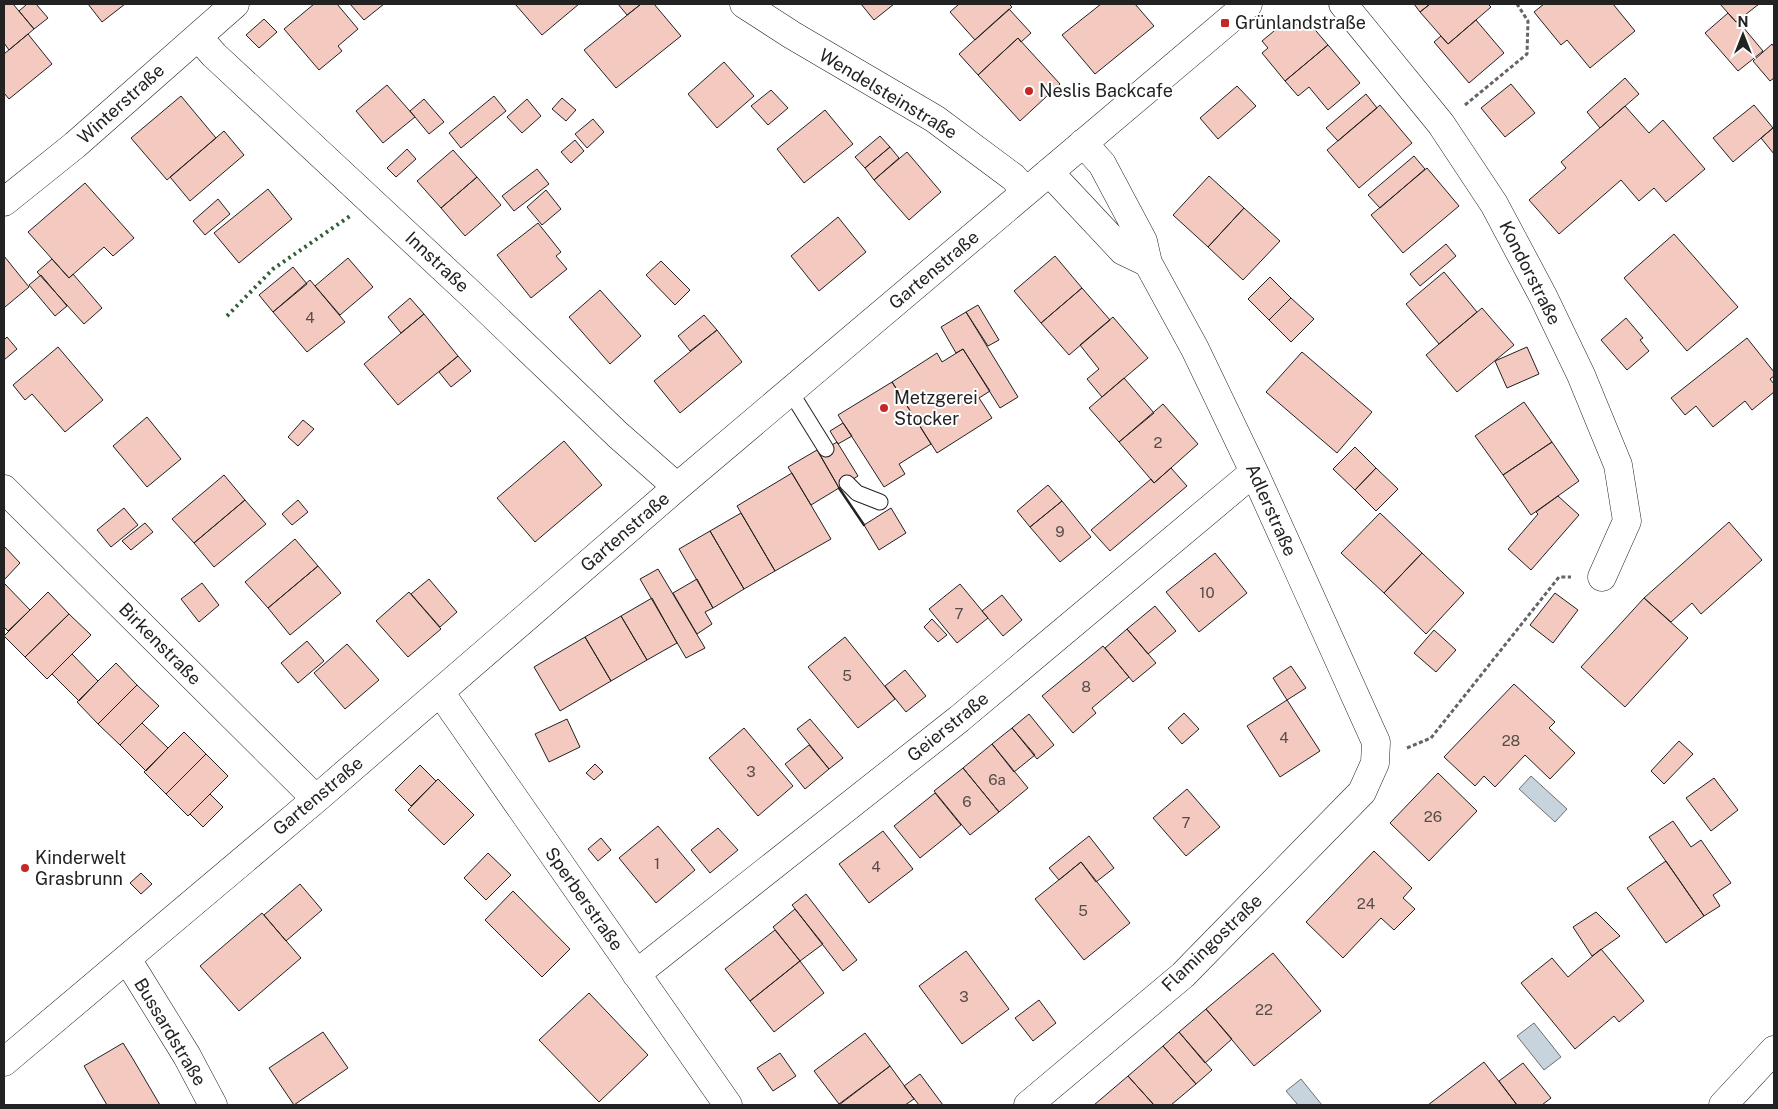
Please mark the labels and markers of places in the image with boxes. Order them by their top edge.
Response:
place label: Grünlandstraße [1235,12,1366,33]
marker: Grünlandstraße [1219,17,1231,29]
place label: Neslis Backcafe [1039,80,1173,101]
marker: Neslis Backcafe [1023,85,1035,97]
place label: Metzgerei Stocker [894,387,978,429]
marker: Metzgerei Stocker [878,402,890,414]
place label: Kinderwelt Grasbrunn [35,847,126,889]
marker: Kinderwelt Grasbrunn [19,862,31,874]

